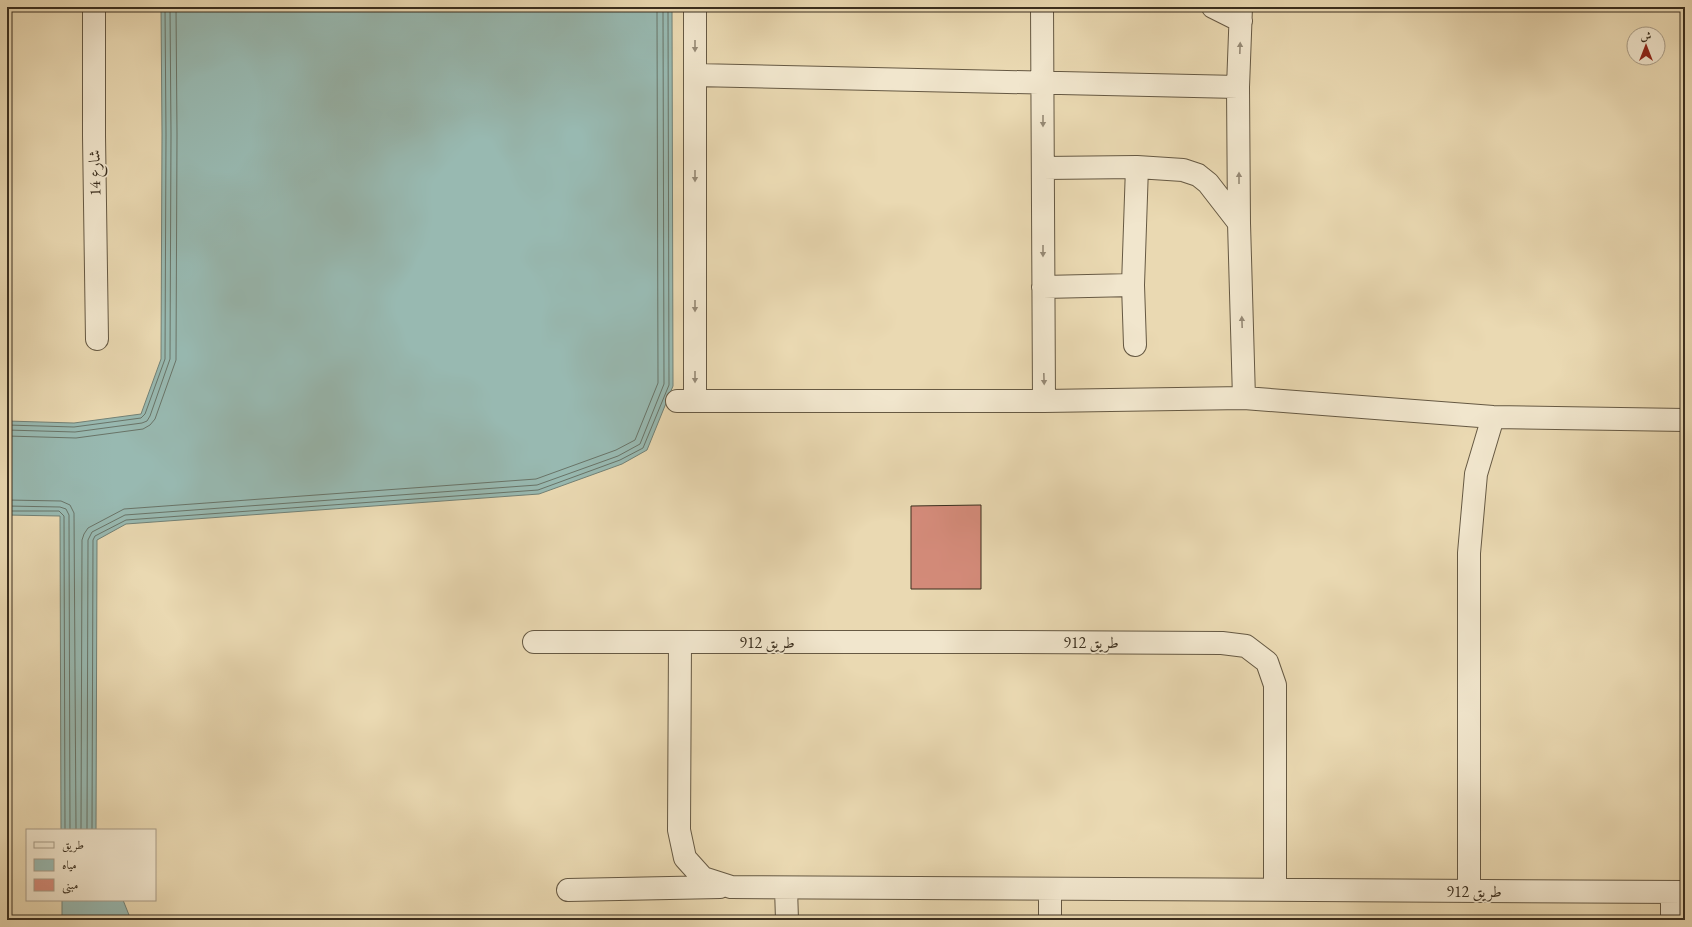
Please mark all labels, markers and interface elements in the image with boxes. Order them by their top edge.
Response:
north arrow [1626,26,1666,66]
text: ش [1641,29,1652,43]
one-way arrow [692,40,698,53]
one-way arrow [1236,42,1243,54]
one-way arrow [1040,115,1046,128]
street label: شارع 14 [84,150,108,196]
one-way arrow [692,170,698,183]
one-way arrow [1236,171,1242,184]
one-way arrow [1040,245,1046,258]
one-way arrow [692,300,698,313]
one-way arrow [1239,315,1245,328]
one-way arrow [692,371,698,384]
one-way arrow [1040,373,1047,385]
street label: طريق 912 [739,632,795,653]
street label: طريق 912 [1063,632,1119,653]
legend [26,829,156,901]
text: طريق [62,837,84,853]
text: مياه [62,857,77,873]
text: مبنى [62,877,78,894]
street label: طريق 912 [1446,881,1502,902]

